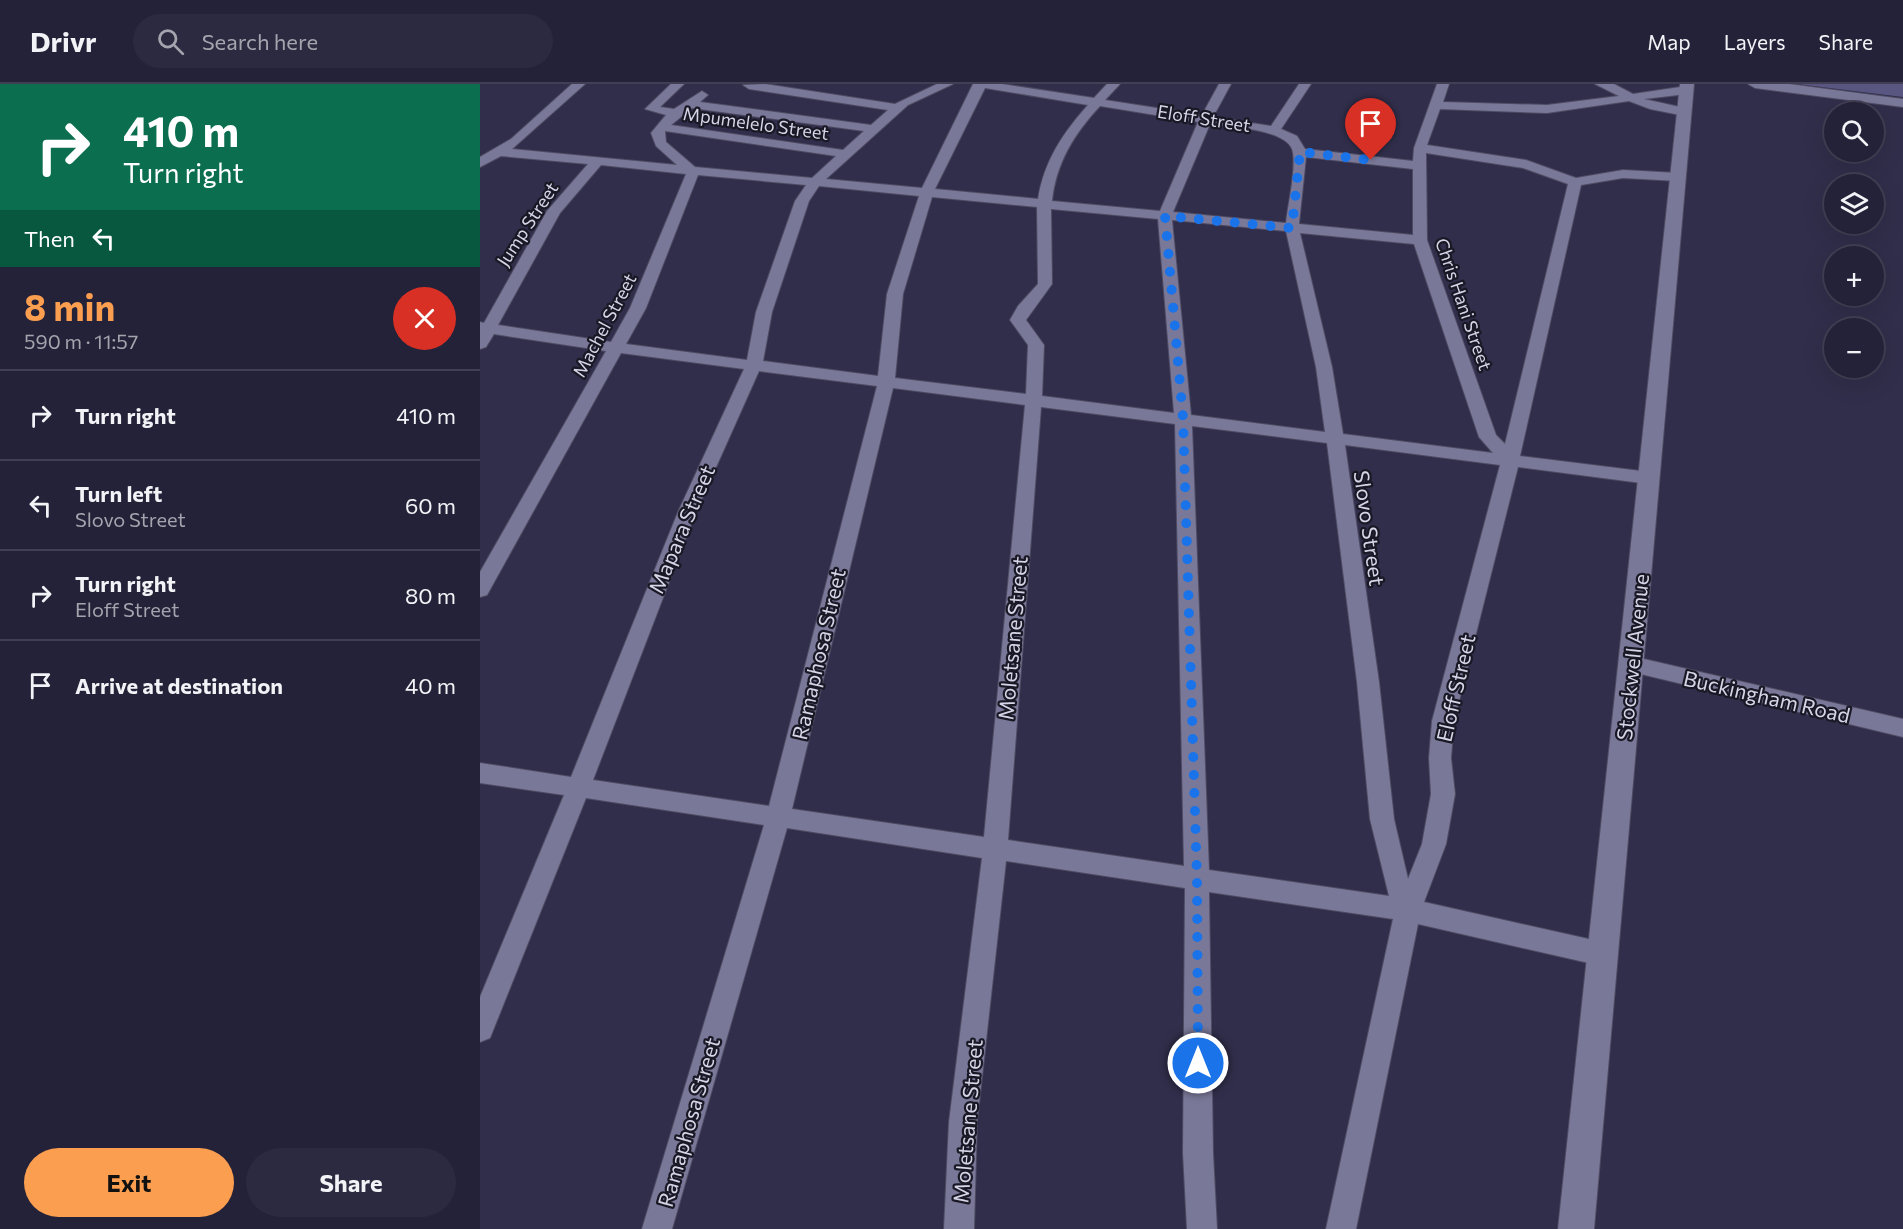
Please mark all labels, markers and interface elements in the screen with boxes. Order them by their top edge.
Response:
search box [133,14,553,68]
text: Drivr [30,24,97,58]
icon: search [154,25,187,58]
text: Search here [202,28,318,55]
text: Map [1647,29,1691,54]
text: Layers [1724,29,1786,54]
text: Share [1819,29,1873,54]
pin [1345,98,1396,160]
street label: Eloff Street [1156,100,1252,136]
street label: Mpumelelo Street [682,102,830,144]
map controls [1824,102,1884,378]
button: search [1824,102,1884,162]
text: 410 m [123,104,239,156]
icon: arrive [1354,107,1387,140]
icon: right [24,108,102,186]
text: Turn right [123,156,243,189]
button: layers [1824,174,1884,234]
street label: Jump Street [492,178,562,270]
icon: left [87,222,120,255]
text: Then [24,225,75,252]
street label: Chris Hani Street [1431,235,1497,373]
button: + [1824,246,1884,306]
street label: Machel Street [568,269,640,381]
text: 8 min [24,284,115,328]
button: close [393,287,456,350]
button: − [1824,318,1884,378]
text: 590 m · 11:57 [24,329,138,353]
icon: right [24,399,57,432]
text: Turn right [75,402,176,429]
text: 410 m [396,402,456,429]
street label: Mapara Street [643,461,719,597]
street label: Slovo Street [1350,469,1390,587]
text: Turn left [75,480,162,507]
icon: left [24,489,57,522]
text: 60 m [405,492,456,519]
text: Slovo Street [75,507,186,531]
street label: Moletsane Street [992,555,1032,721]
street label: Ramaphosa Street [786,566,850,742]
text: Turn right [75,570,176,597]
street label: Stockwell Avenue [1611,573,1653,741]
icon: right [24,579,57,612]
text: 80 m [405,582,456,609]
text: Eloff Street [75,597,179,621]
street label: Eloff Street [1430,632,1480,744]
street label: Buckingham Road [1681,665,1853,727]
icon: arrive [24,669,57,702]
text: Arrive at destination [75,672,283,699]
text: 40 m [405,672,456,699]
position arrow [1166,1031,1230,1095]
street label: Ramaphosa Street [652,1034,724,1210]
street label: Moletsane Street [947,1038,987,1204]
button: Exit [24,1148,234,1217]
button: Share [246,1148,456,1217]

